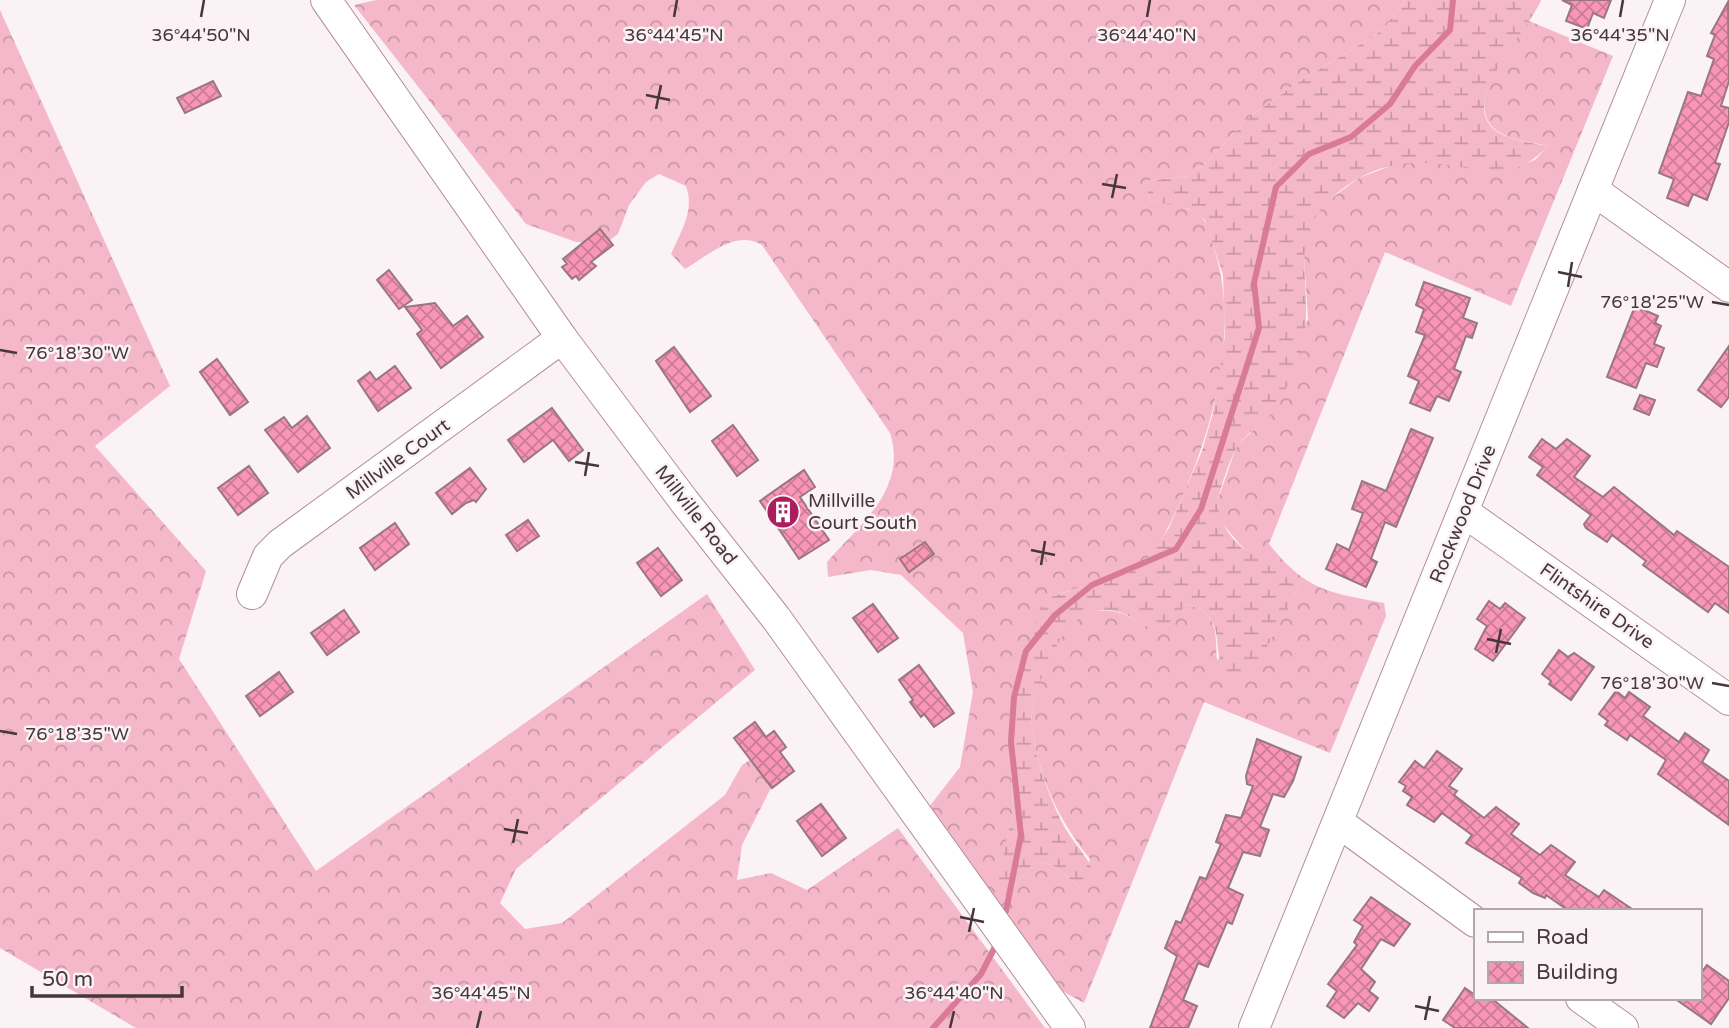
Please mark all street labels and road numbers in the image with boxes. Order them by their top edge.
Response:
street label: Millville Court [342,414,454,504]
street label: Rockwood Drive [1425,442,1501,586]
street label: Millville Road [650,461,742,569]
street label: Flintshire Drive [1536,558,1658,654]

